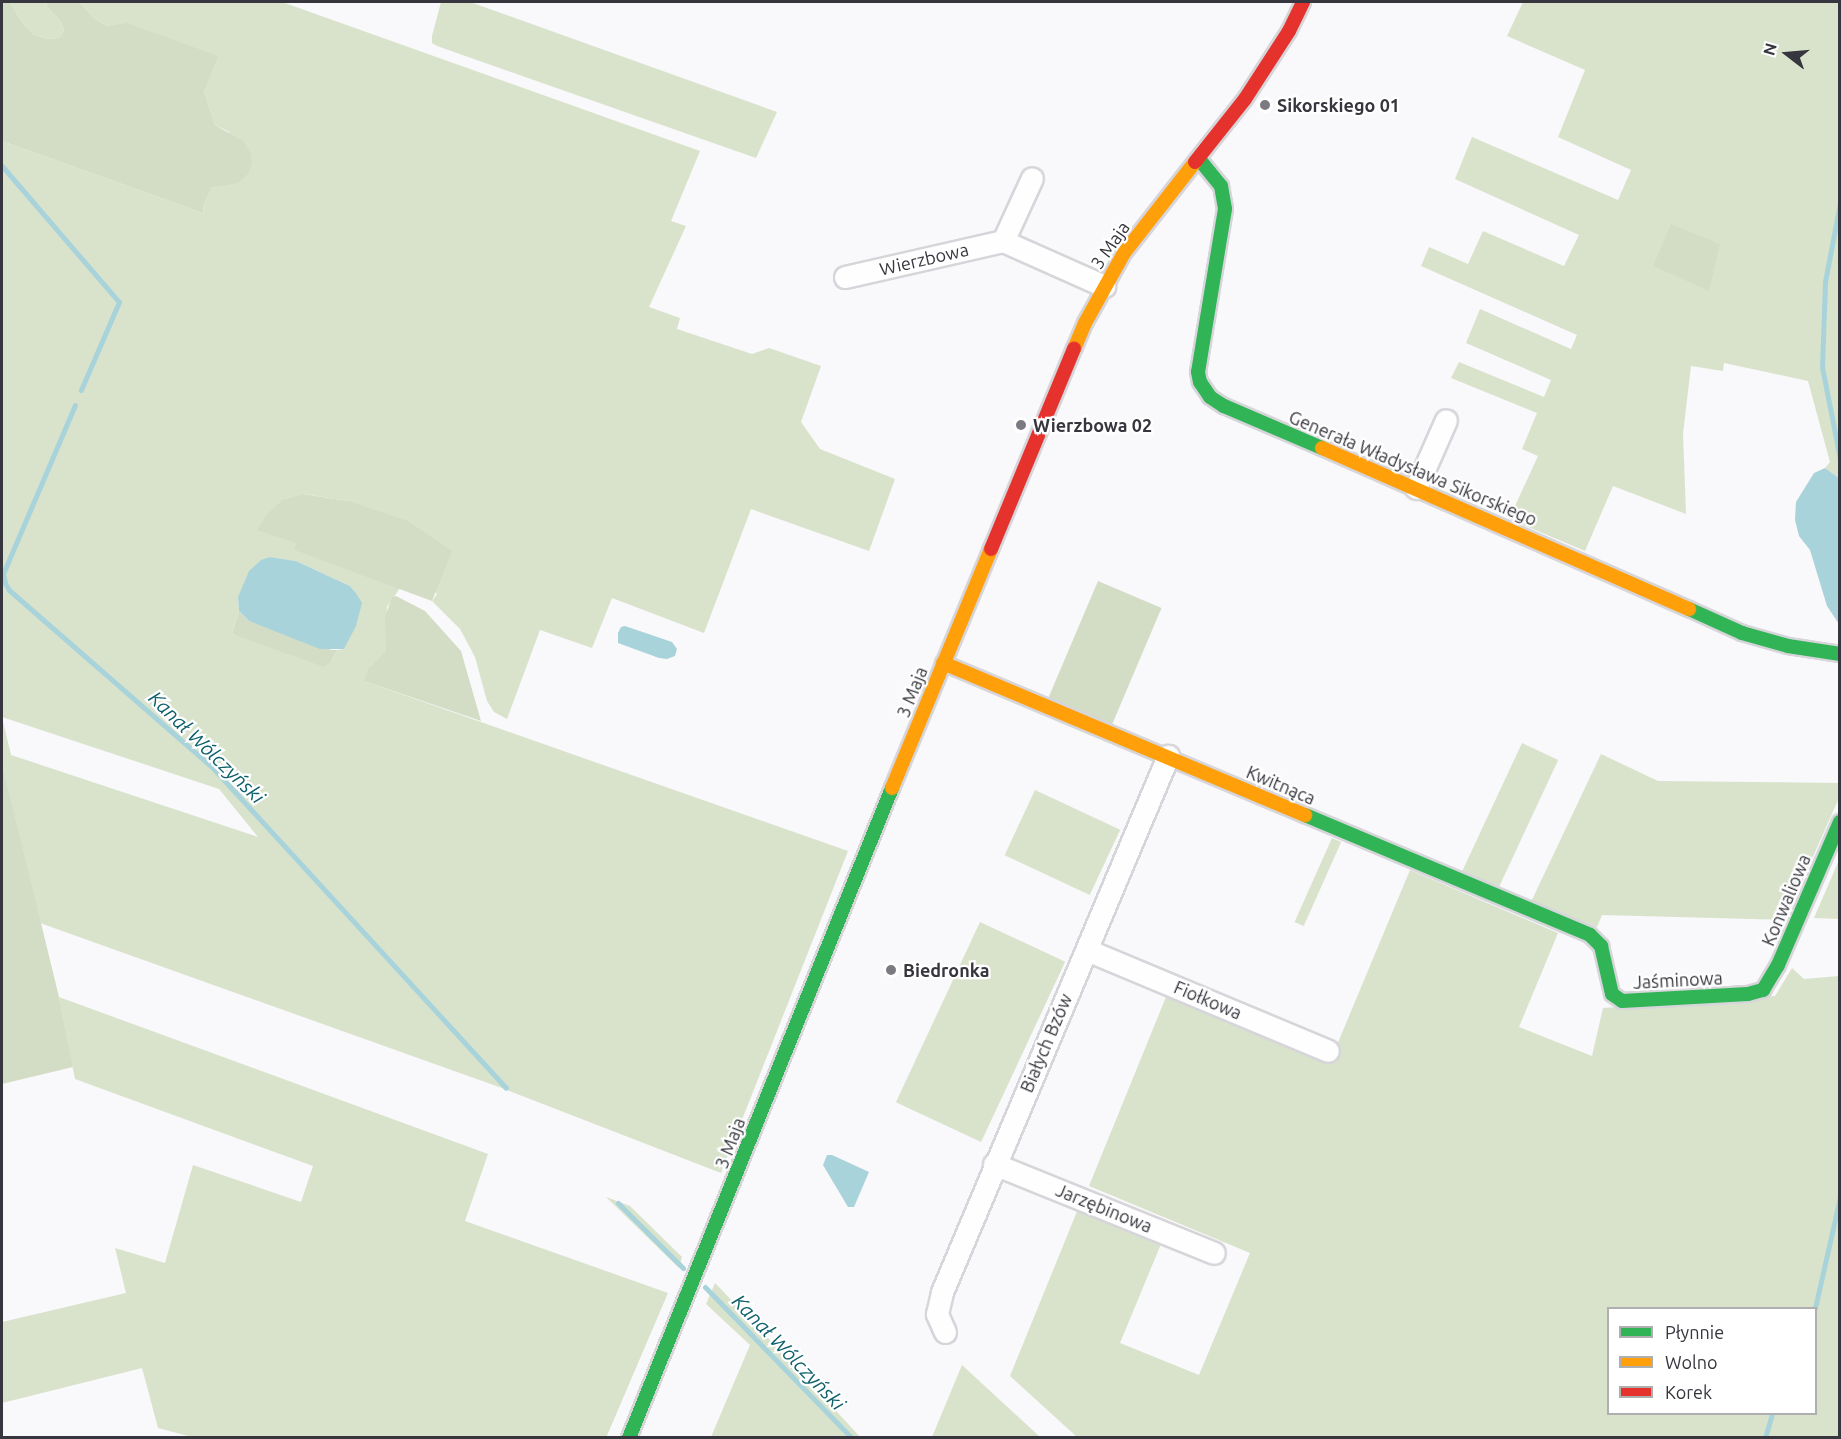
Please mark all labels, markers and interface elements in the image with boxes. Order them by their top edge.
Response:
north arrow [1757,24,1817,84]
text: N [1759,41,1780,57]
place label: Sikorskiego 01 [1277,94,1400,116]
marker: Sikorskiego 01 [1258,98,1272,112]
street label: 3 Maja [1086,217,1134,273]
street label: Wierzbowa [877,238,971,280]
street label: Generała Władysława Sikorskiego [1286,406,1540,530]
place label: Wierzbowa 02 [1033,414,1152,436]
marker: Wierzbowa 02 [1014,418,1028,432]
street label: 3 Maja [892,663,932,721]
water label: Kanał Wólczyński [144,686,270,808]
street label: Kwitnąca [1243,761,1319,809]
street label: Konwaliowa [1757,851,1815,949]
place label: Biedronka [903,959,989,981]
marker: Biedronka [884,963,898,977]
street label: Jaśminowa [1633,967,1723,993]
street label: Fiołkowa [1171,976,1245,1024]
street label: Białych Bzów [1015,990,1077,1096]
street label: 3 Maja [710,1114,750,1172]
street label: Jarzębinowa [1053,1179,1155,1237]
water label: Kanał Wólczyński [728,1289,850,1415]
legend [1607,1307,1817,1415]
text: Płynnie [1665,1322,1724,1342]
text: Wolno [1665,1352,1717,1372]
text: Korek [1665,1382,1712,1402]

